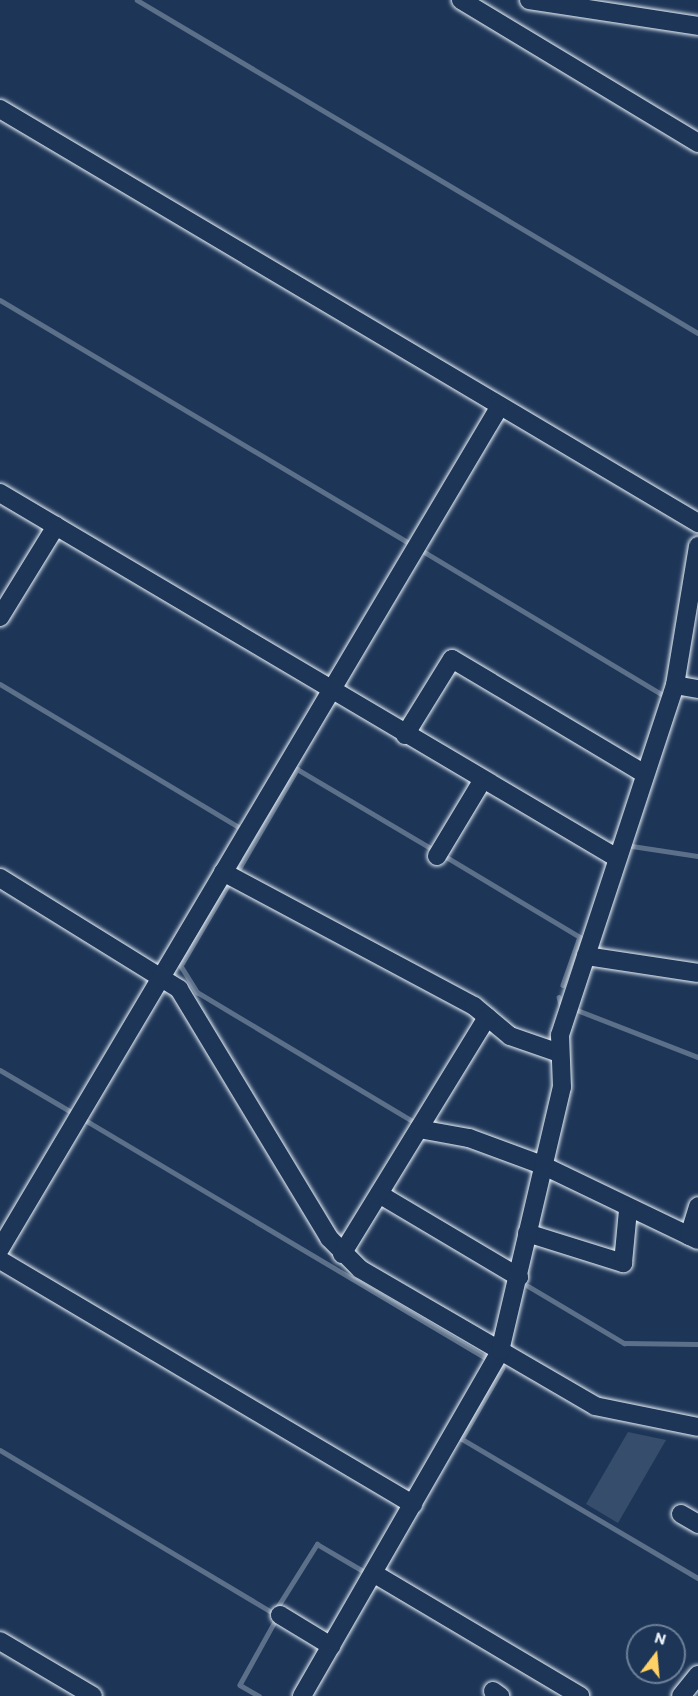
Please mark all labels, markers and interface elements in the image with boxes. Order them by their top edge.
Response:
north arrow [626,1624,686,1684]
text: N [653,1628,668,1649]

